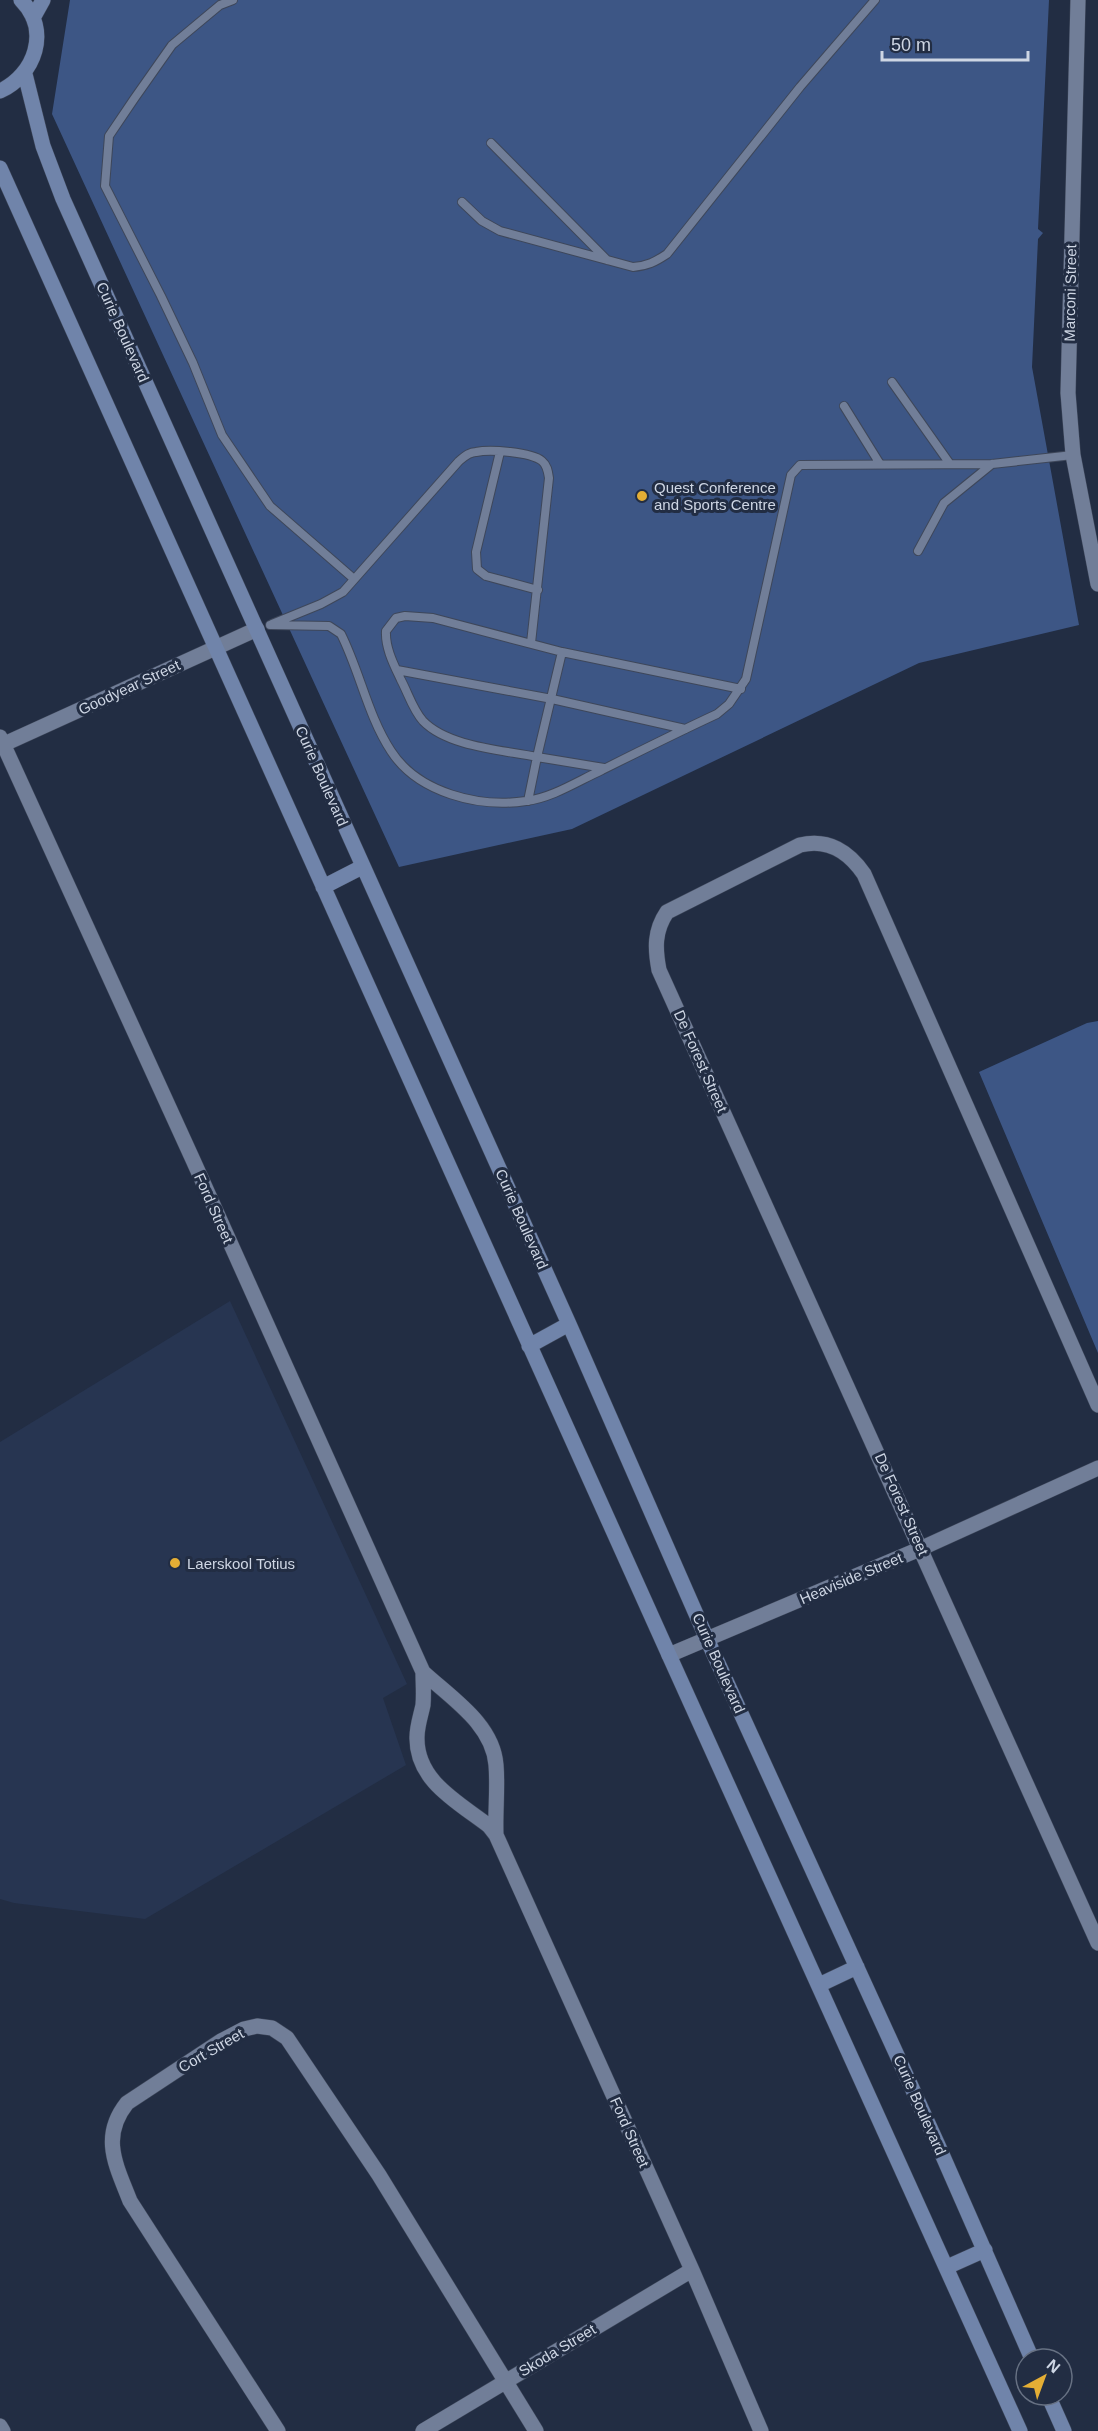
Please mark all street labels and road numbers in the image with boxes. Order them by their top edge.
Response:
street label: Marconi Street [1061,243,1079,342]
street label: Curie Boulevard [93,279,153,385]
street label: Goodyear Street [76,656,183,718]
street label: Curie Boulevard [292,723,352,829]
street label: De Forest Street [671,1007,731,1115]
street label: Curie Boulevard [492,1166,552,1272]
street label: Ford Street [191,1170,237,1246]
street label: De Forest Street [872,1450,932,1558]
street label: Heaviside Street [797,1548,906,1607]
street label: Curie Boulevard [689,1610,749,1716]
street label: Cort Street [175,2024,247,2075]
street label: Curie Boulevard [890,2052,950,2158]
street label: Ford Street [607,2094,653,2170]
street label: Skoda Street [515,2320,599,2380]

